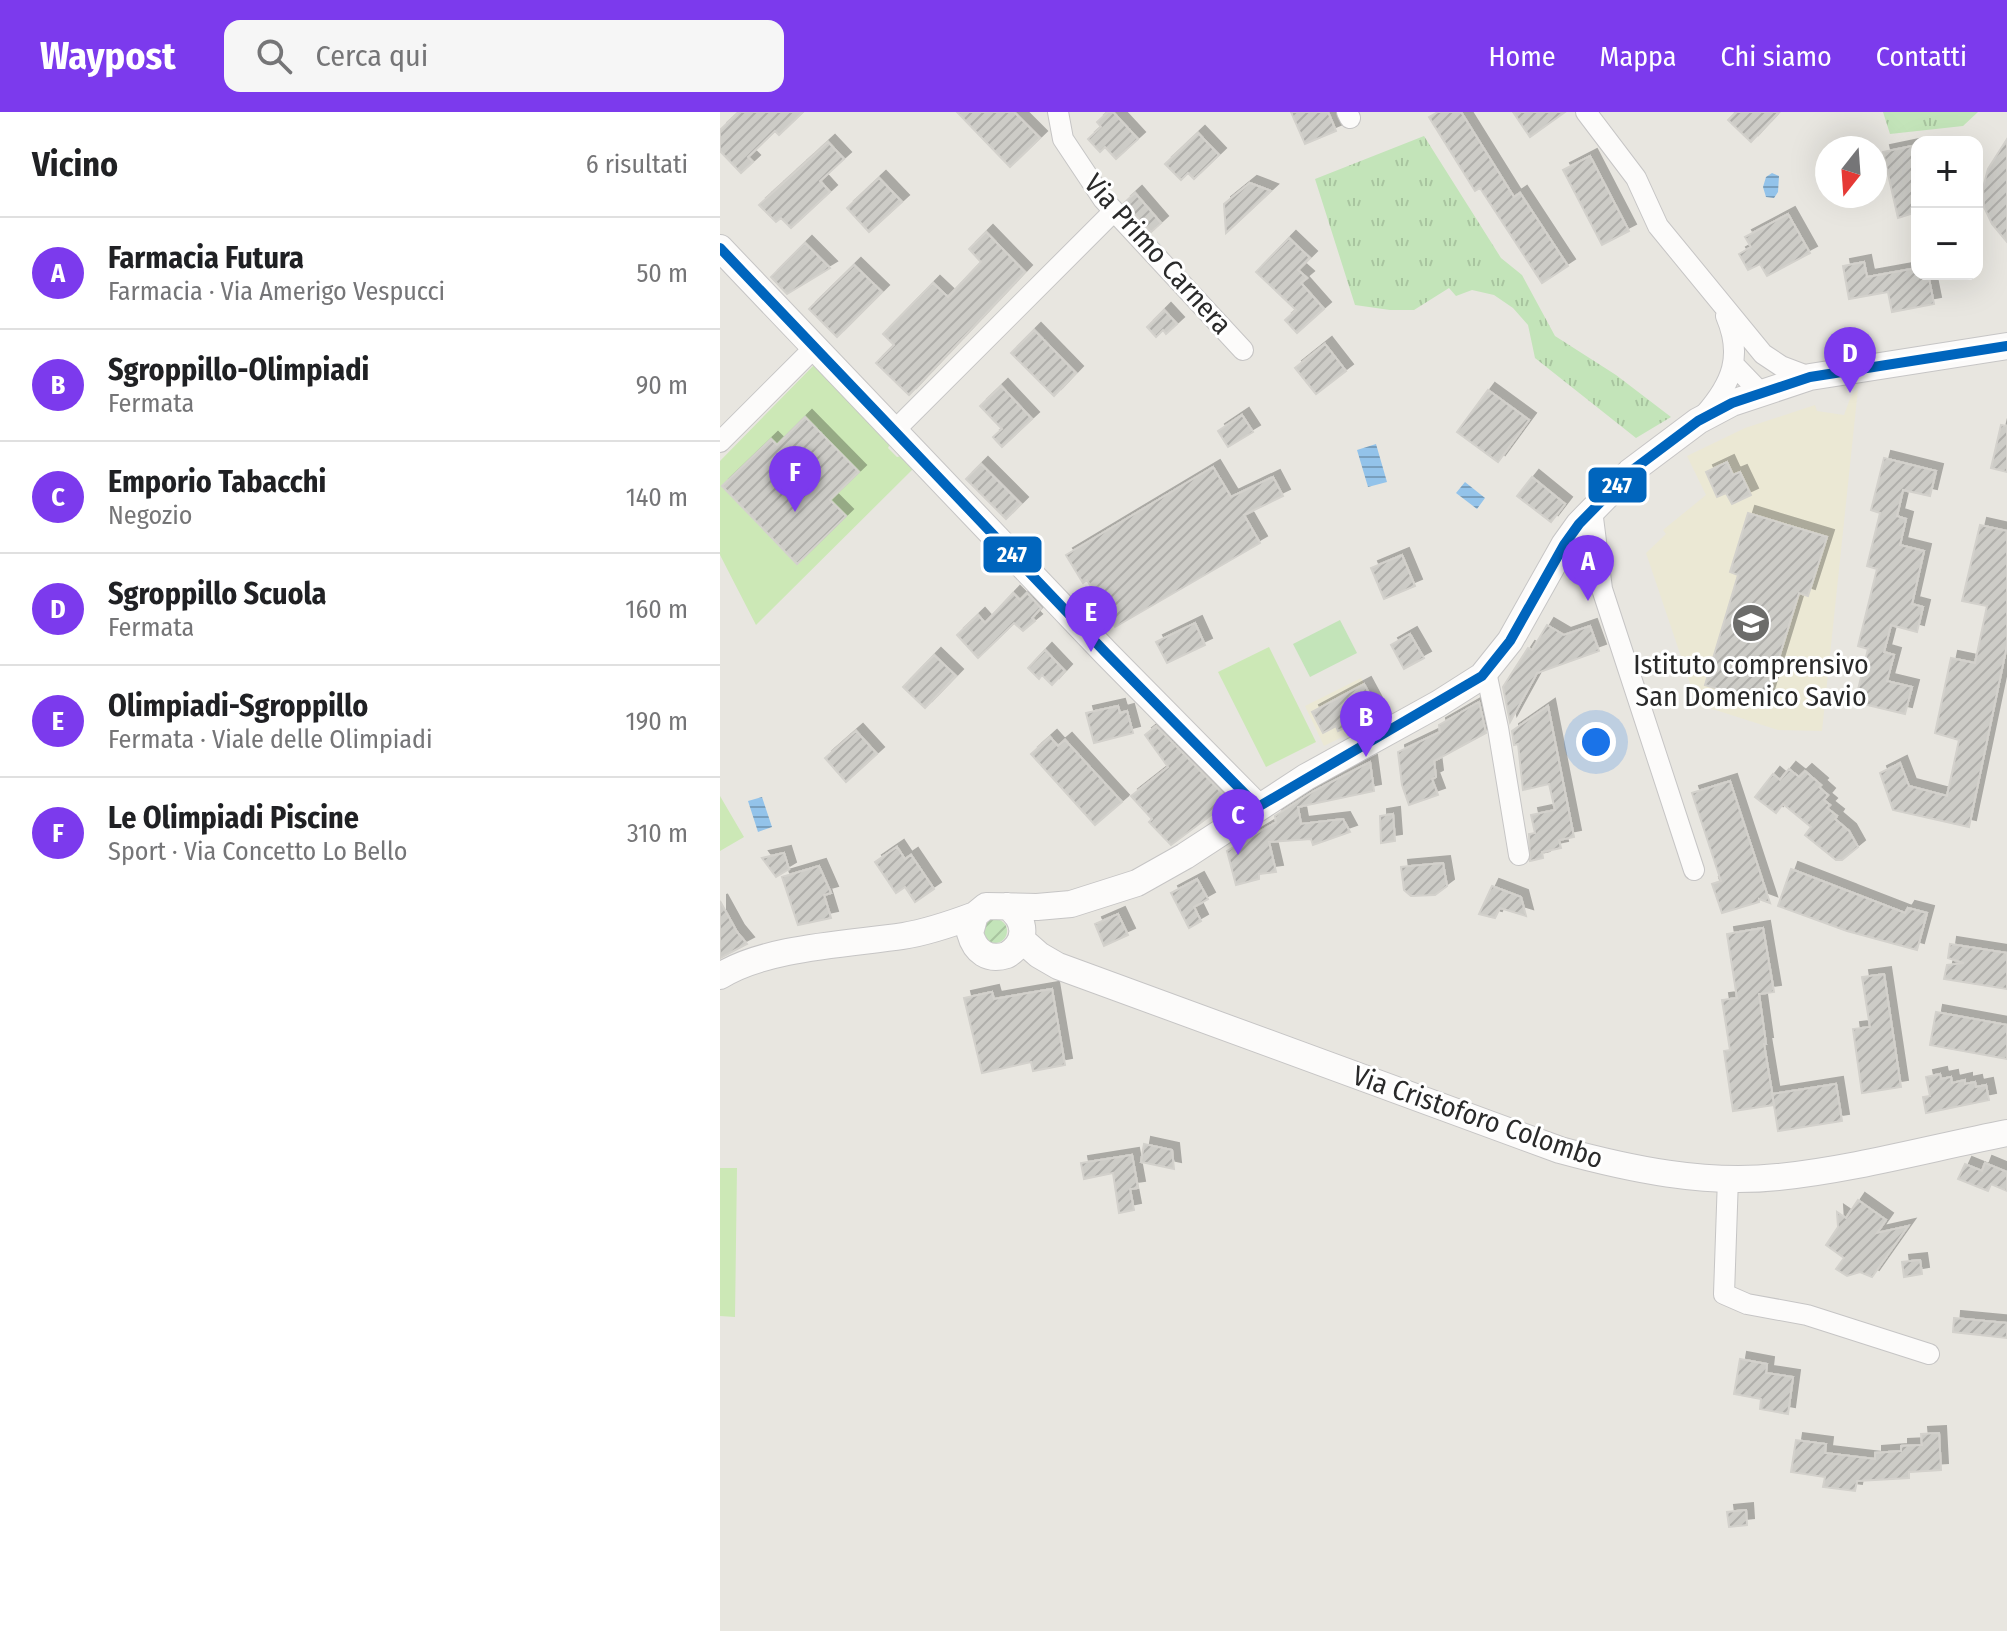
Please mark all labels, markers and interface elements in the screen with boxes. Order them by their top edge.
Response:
search box [224,20,784,92]
text: Waypost [40,33,176,79]
icon: search [252,34,296,78]
text: Cerca qui [316,38,428,74]
text: Home [1489,40,1556,73]
text: Mappa [1600,40,1676,73]
text: Chi siamo [1720,40,1832,73]
text: Contatti [1876,40,1967,73]
north arrow [1815,136,1887,208]
map controls [1911,136,1983,280]
button: + [1911,136,1983,208]
text: Vicino [32,144,118,185]
text: 6 risultati [586,149,688,180]
street label: Via Primo Carnera [1077,167,1239,341]
button: − [1911,208,1983,280]
text: Farmacia Futura [108,240,304,276]
text: A [51,258,65,289]
text: 50 m [636,258,688,289]
text: Farmacia · Via Amerigo Vespucci [108,276,445,307]
pin: D [1824,327,1876,393]
text: Sgroppillo-Olimpiadi [108,352,369,388]
text: B [51,370,65,401]
text: 90 m [636,370,688,401]
text: Fermata [108,388,194,419]
pin: F [769,446,821,512]
text: Emporio Tabacchi [108,464,326,500]
line badge: 247 [1587,466,1648,504]
text: 247 [1601,472,1633,499]
text: C [51,482,65,513]
text: 140 m [626,482,688,513]
text: Negozio [108,500,192,531]
line badge: 247 [982,535,1043,574]
pin: A [1562,535,1614,601]
text: 247 [996,541,1028,568]
text: Sgroppillo Scuola [108,576,326,612]
pin: E [1065,586,1117,652]
text: D [50,594,66,625]
text: 160 m [625,594,688,625]
school or university icon: Istituto comprensivo San Domenico Savio [1730,602,1772,644]
text: Fermata [108,612,194,643]
place label: Istituto comprensivo San Domenico Savio [1633,648,1869,713]
text: Olimpiadi-Sgroppillo [108,688,368,724]
pin: B [1340,691,1392,757]
text: E [52,706,64,737]
text: 190 m [626,706,688,737]
your location [1576,722,1616,762]
text: Fermata · Viale delle Olimpiadi [108,724,433,755]
pin: C [1212,789,1264,855]
text: Le Olimpiadi Piscine [108,800,359,836]
text: F [52,818,64,849]
text: 310 m [627,818,688,849]
text: Sport · Via Concetto Lo Bello [108,836,407,867]
street label: Via Cristoforo Colombo [1349,1059,1607,1175]

